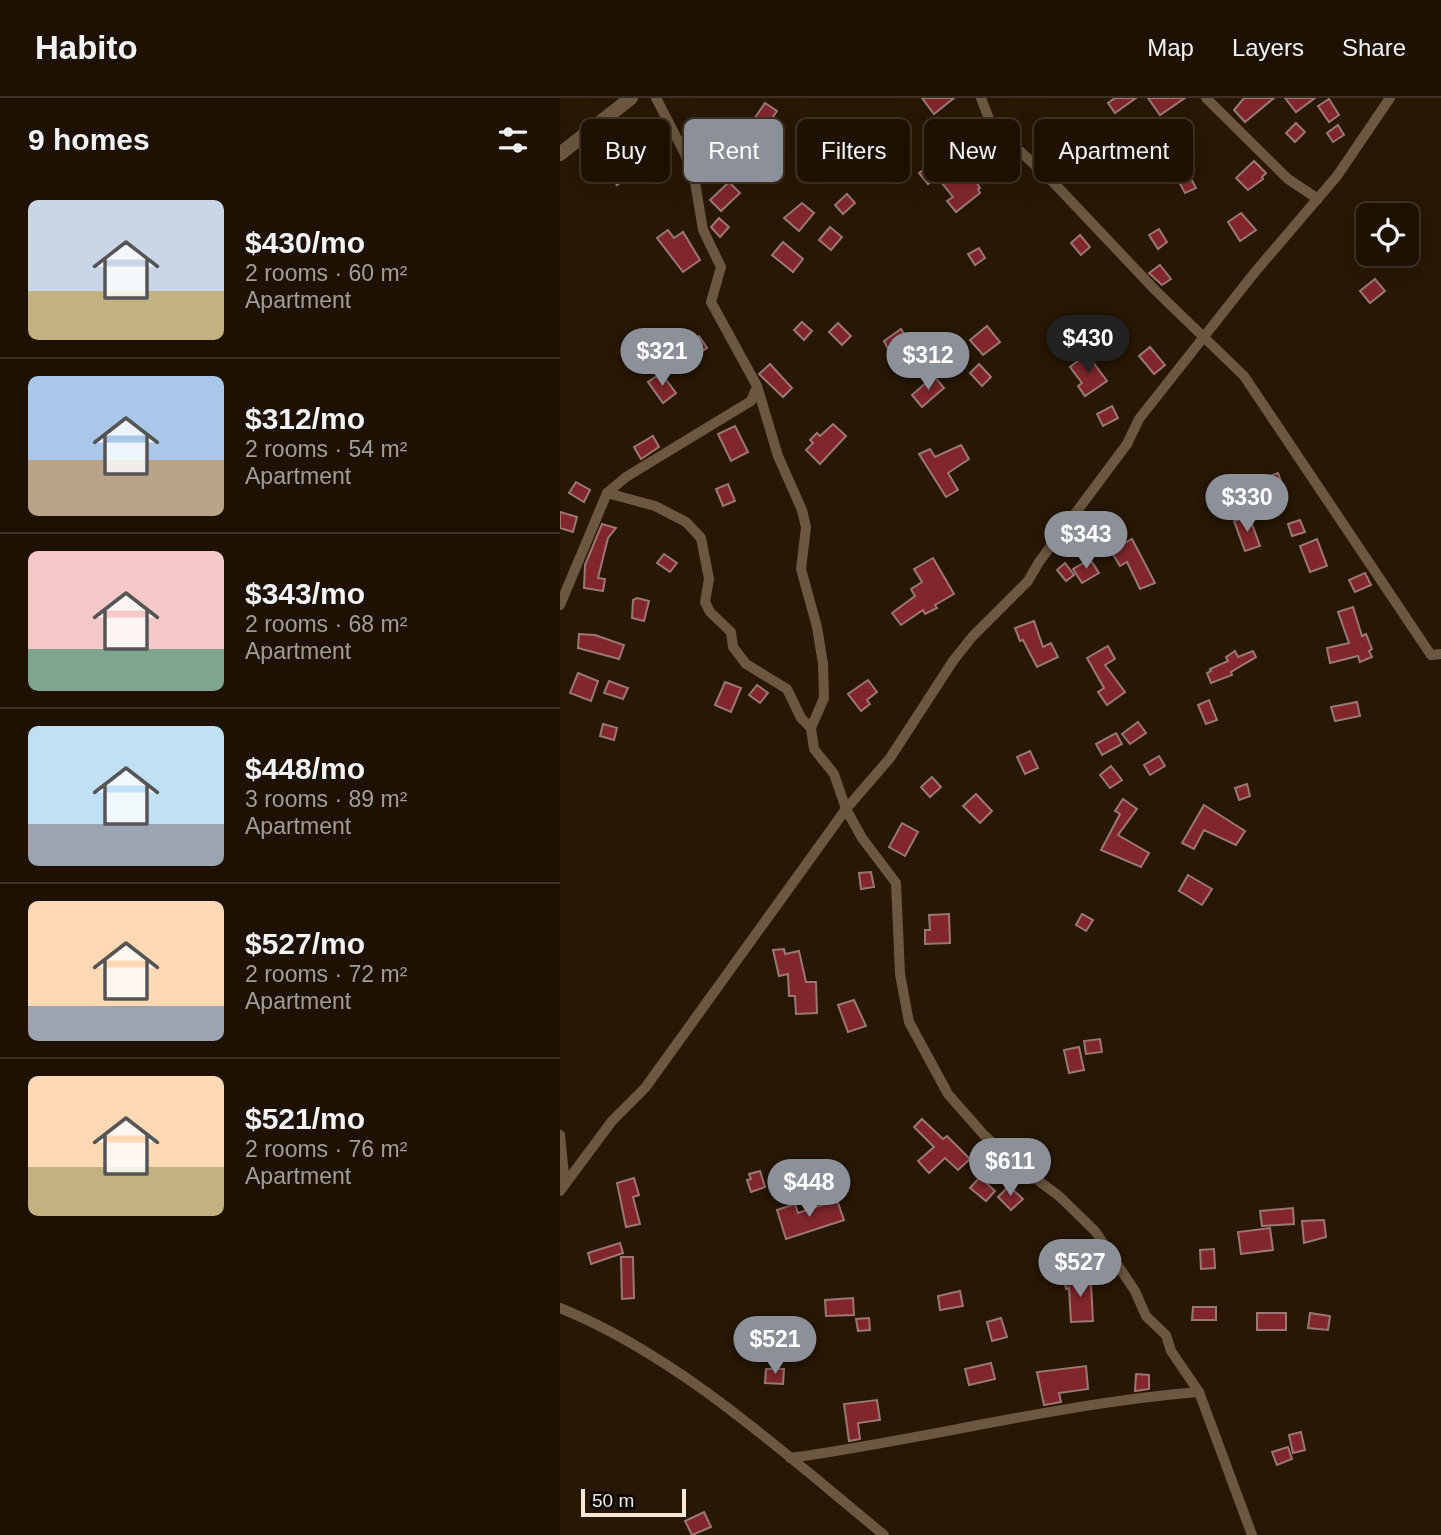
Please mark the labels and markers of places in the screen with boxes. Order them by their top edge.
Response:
pin: $430 [1047,316,1129,375]
pin: $321 [621,328,703,388]
pin: $312 [887,332,969,392]
pin: $330 [1206,474,1288,534]
pin: $343 [1045,512,1127,571]
pin: $611 [969,1138,1051,1198]
pin: $448 [768,1160,850,1219]
pin: $527 [1039,1240,1121,1299]
pin: $521 [734,1316,816,1376]

